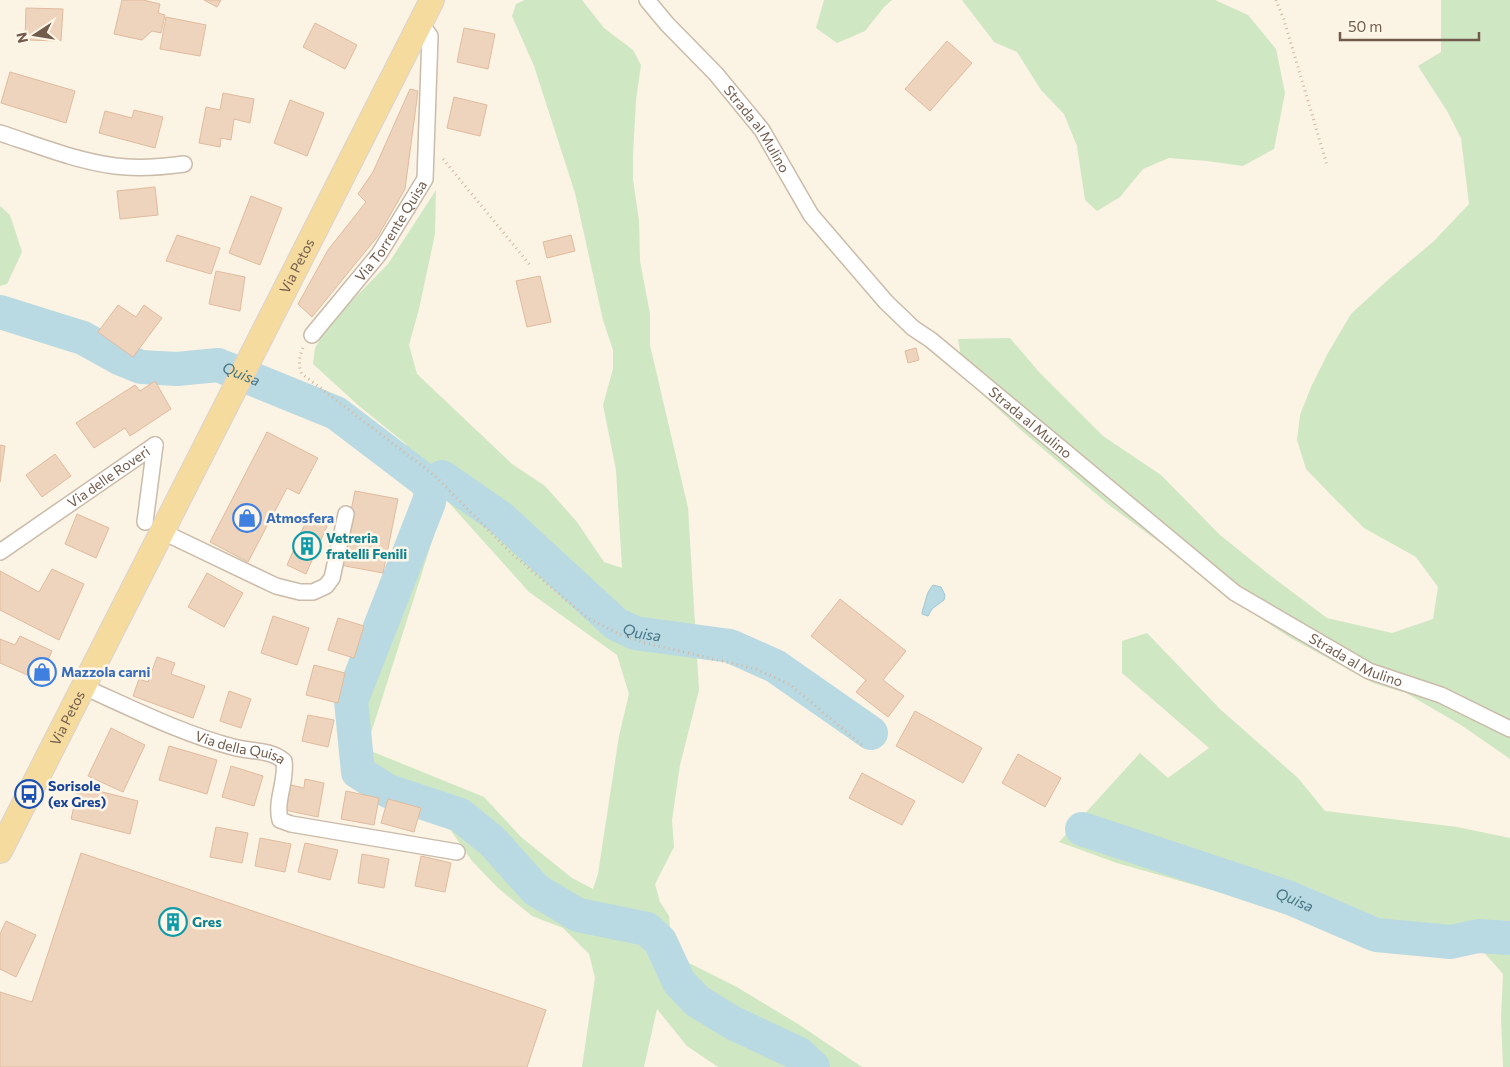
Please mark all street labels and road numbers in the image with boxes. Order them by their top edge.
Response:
street label: Strada al Mulino [721,82,794,175]
street label: Via Torrente Quisa [351,177,430,285]
street label: Via Petos [275,236,318,296]
street label: Strada al Mulino [986,383,1076,462]
street label: Via delle Roveri [64,442,153,511]
street label: Strada al Mulino [1306,629,1405,690]
street label: Via Petos [46,688,88,748]
street label: Via della Quisa [193,727,289,767]

